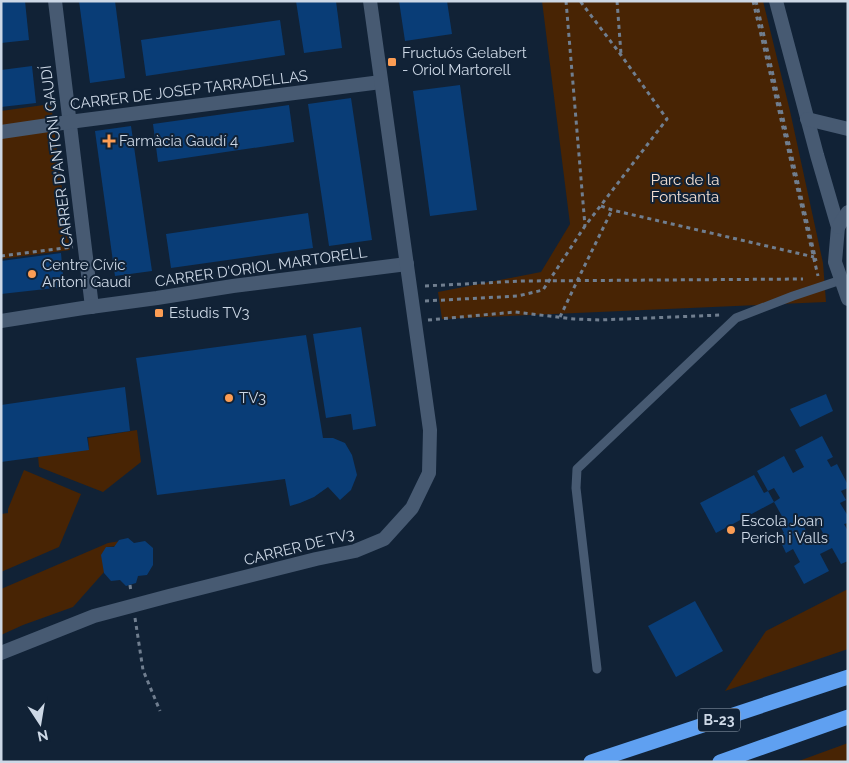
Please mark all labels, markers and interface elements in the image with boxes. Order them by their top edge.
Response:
place label: Fructuós Gelabert - Oriol Martorell [402,44,527,79]
marker: Fructuós Gelabert - Oriol Martorell [386,56,398,68]
street label: CARRER D'ANTONI GAUDÍ [37,64,77,248]
street label: CARRER DE JOSEP TARRADELLAS [69,66,309,114]
place label: Farmàcia Gaudí 4 [119,132,238,150]
marker: Farmàcia Gaudí 4 [103,135,115,147]
park label: Parc de la Fontsanta [651,171,719,206]
street label: CARRER D'ORIOL MARTORELL [154,243,368,291]
place label: Centre Cívic Antoni Gaudí [42,256,132,291]
marker: Centre Cívic Antoni Gaudí [26,268,38,280]
place label: Estudis TV3 [169,304,249,322]
marker: Estudis TV3 [153,307,165,319]
place label: TV3 [239,389,266,407]
marker: TV3 [223,392,235,404]
place label: Escola Joan Perich i Valls [741,512,828,547]
marker: Escola Joan Perich i Valls [725,524,737,536]
street label: CARRER DE TV3 [242,525,356,569]
north arrow [15,698,65,748]
road number: B-23 [698,708,740,732]
text: N [36,727,50,745]

